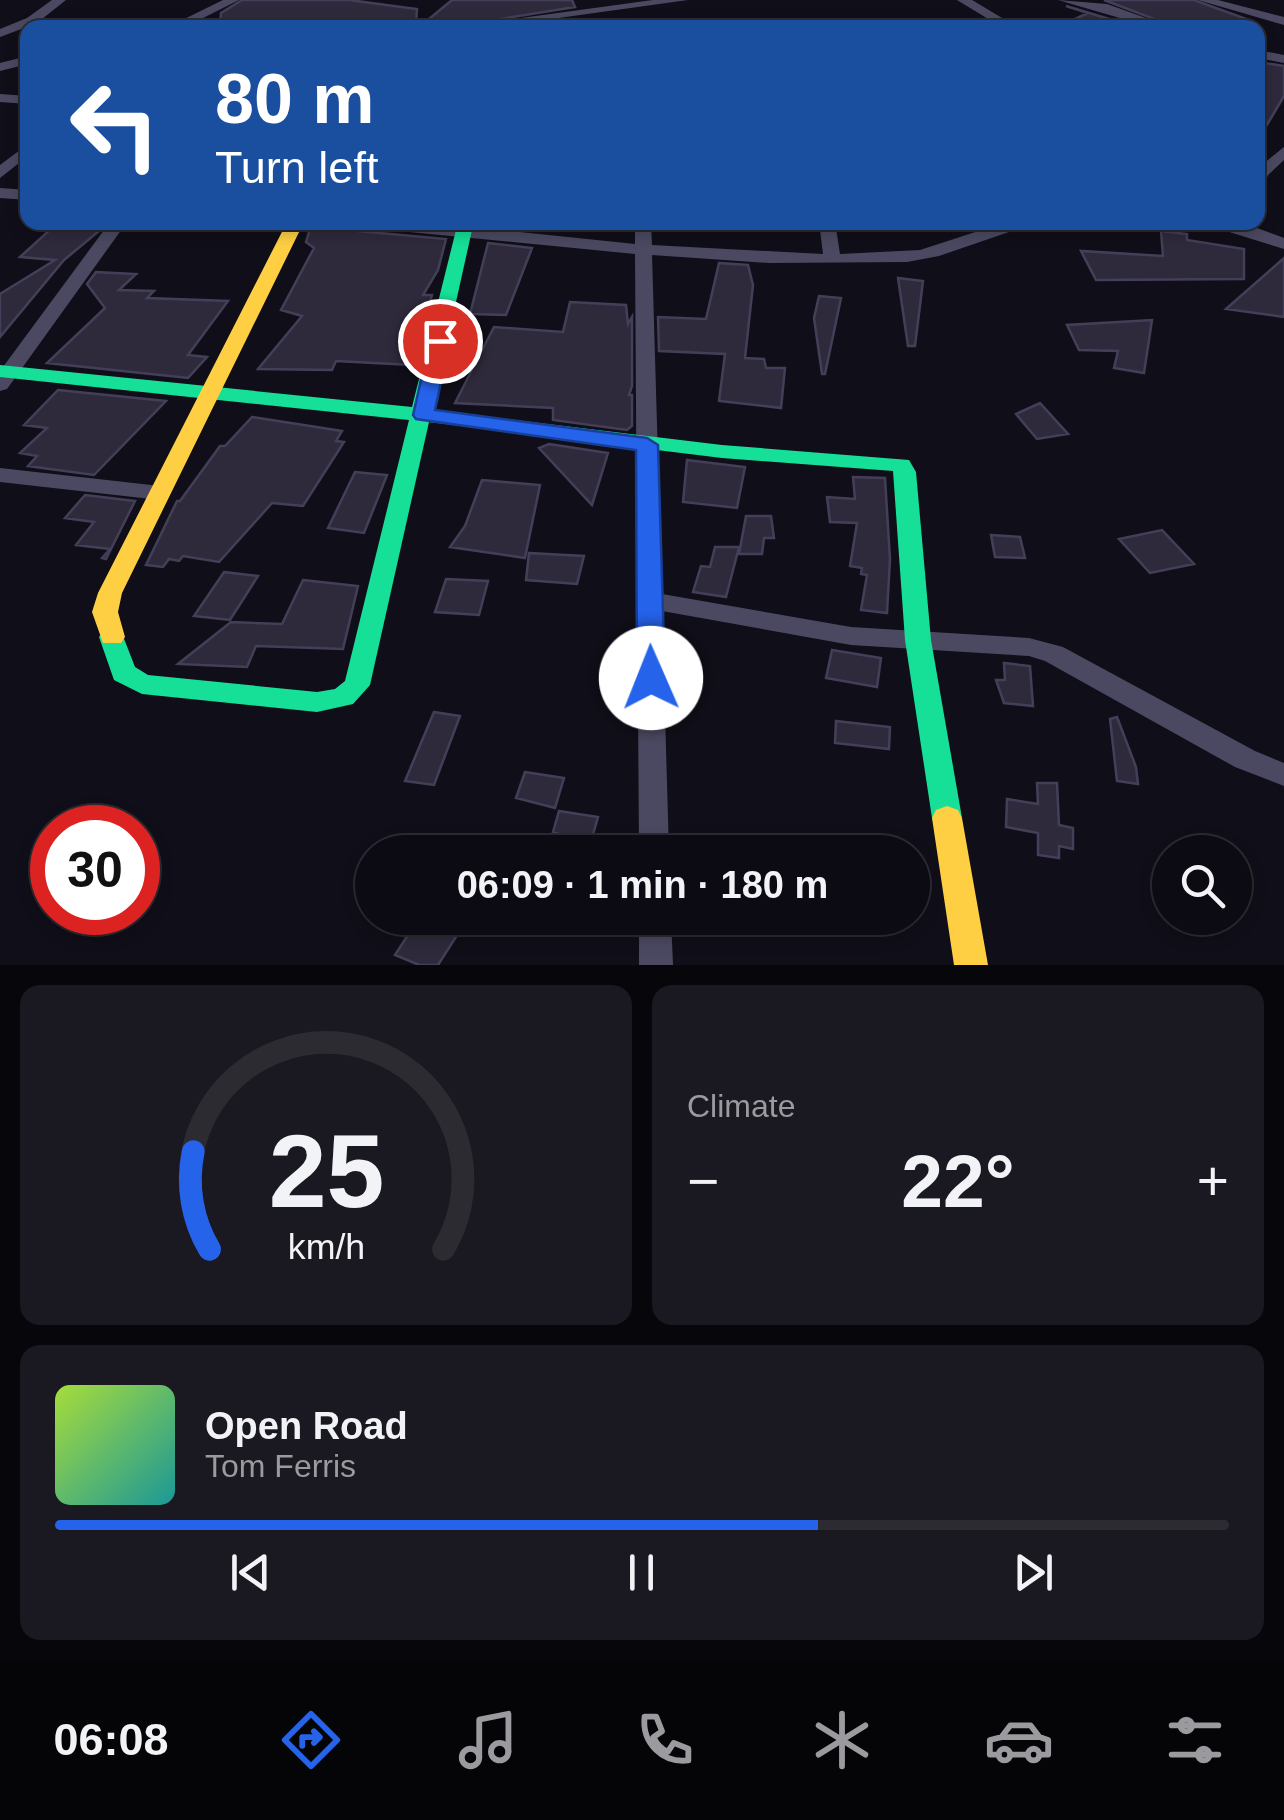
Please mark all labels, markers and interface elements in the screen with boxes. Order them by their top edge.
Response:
icon: left [50,60,180,190]
text: 80 m [215,60,375,138]
text: Turn left [215,142,378,193]
pin [398,299,483,384]
icon: arrive [413,314,468,369]
position arrow [599,626,703,730]
speed limit sign: 30 [30,805,160,935]
map controls [1152,835,1252,935]
button: search [1152,835,1252,935]
text: 06:09 · 1 min · 180 m [457,864,828,906]
text: Climate [687,1088,795,1124]
text: 25 [268,1113,384,1229]
text: 22° [901,1139,1015,1223]
text: − [687,1150,719,1212]
text: + [1197,1150,1229,1212]
text: km/h [287,1227,365,1267]
text: Open Road [205,1405,408,1447]
text: Tom Ferris [205,1448,356,1484]
icon: previous [223,1545,278,1600]
icon: pause [614,1545,669,1600]
icon: next [1006,1545,1061,1600]
icon: directions [276,1705,346,1775]
icon: music [453,1705,523,1775]
icon: phone [630,1705,700,1775]
icon: climate [807,1705,877,1775]
icon: car [984,1705,1054,1775]
icon: filters [1160,1705,1230,1775]
text: 06:08 [53,1714,169,1765]

